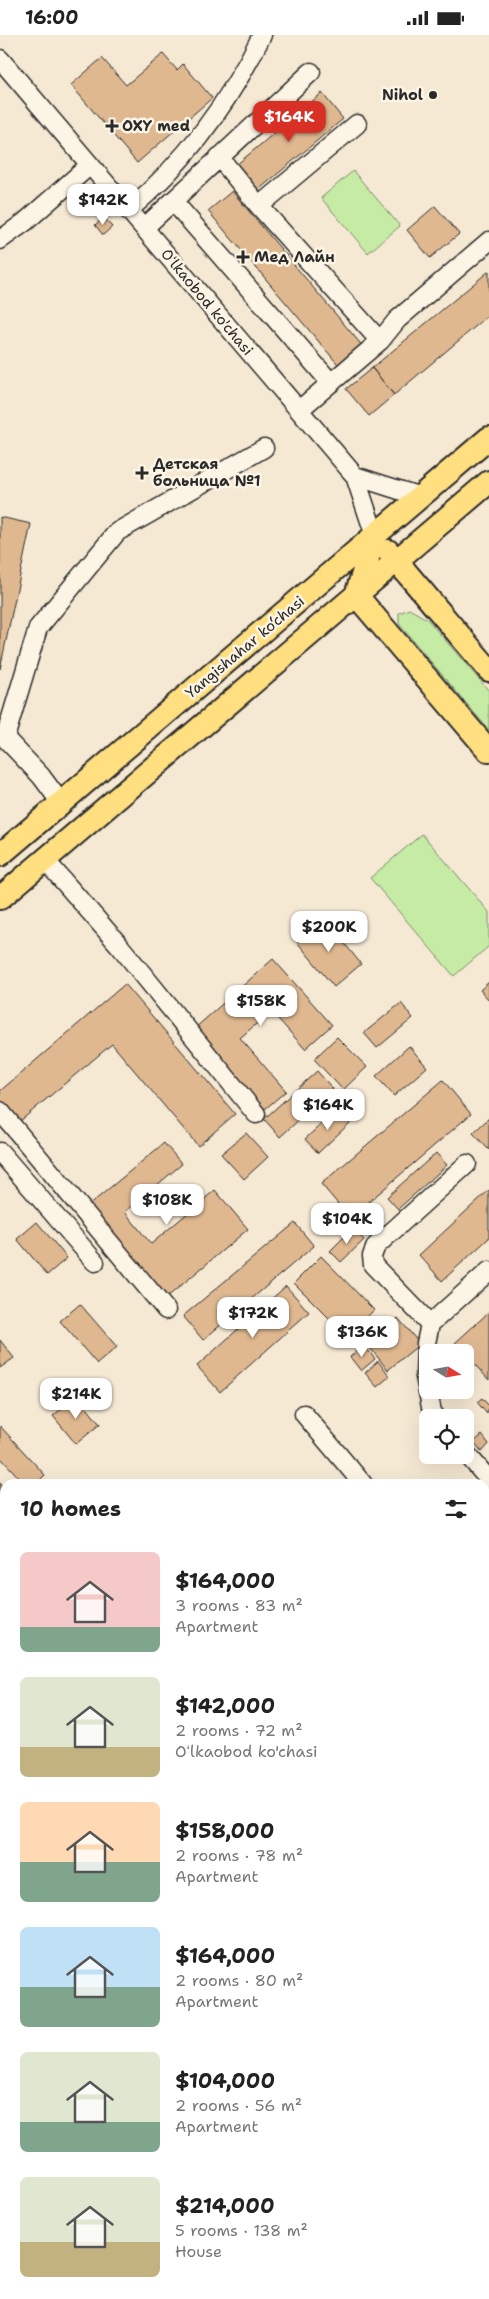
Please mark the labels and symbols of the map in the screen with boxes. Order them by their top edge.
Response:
place label: Nihol [382,85,423,105]
marker: Nihol [427,89,439,101]
pin: $164K [254,101,324,143]
place label: OXY med [122,116,190,136]
marker: OXY med [106,120,118,132]
pin: $142K [68,183,138,226]
street label: Oʻlkaobod ko'chasi [156,244,258,360]
place label: Мед Лайн [254,247,335,267]
marker: Мед Лайн [236,250,250,264]
place label: Детская больница №1 [153,454,261,491]
marker: Детская больница №1 [135,466,149,480]
street label: Yangishahar ko‘chasi [181,591,309,703]
pin: $200K [294,911,364,953]
pin: $158K [226,985,296,1027]
pin: $164K [293,1089,363,1131]
pin: $108K [132,1183,202,1226]
pin: $104K [312,1203,382,1245]
pin: $172K [218,1297,288,1339]
pin: $136K [327,1315,397,1358]
north arrow [419,1344,474,1399]
pin: $214K [41,1377,111,1420]

